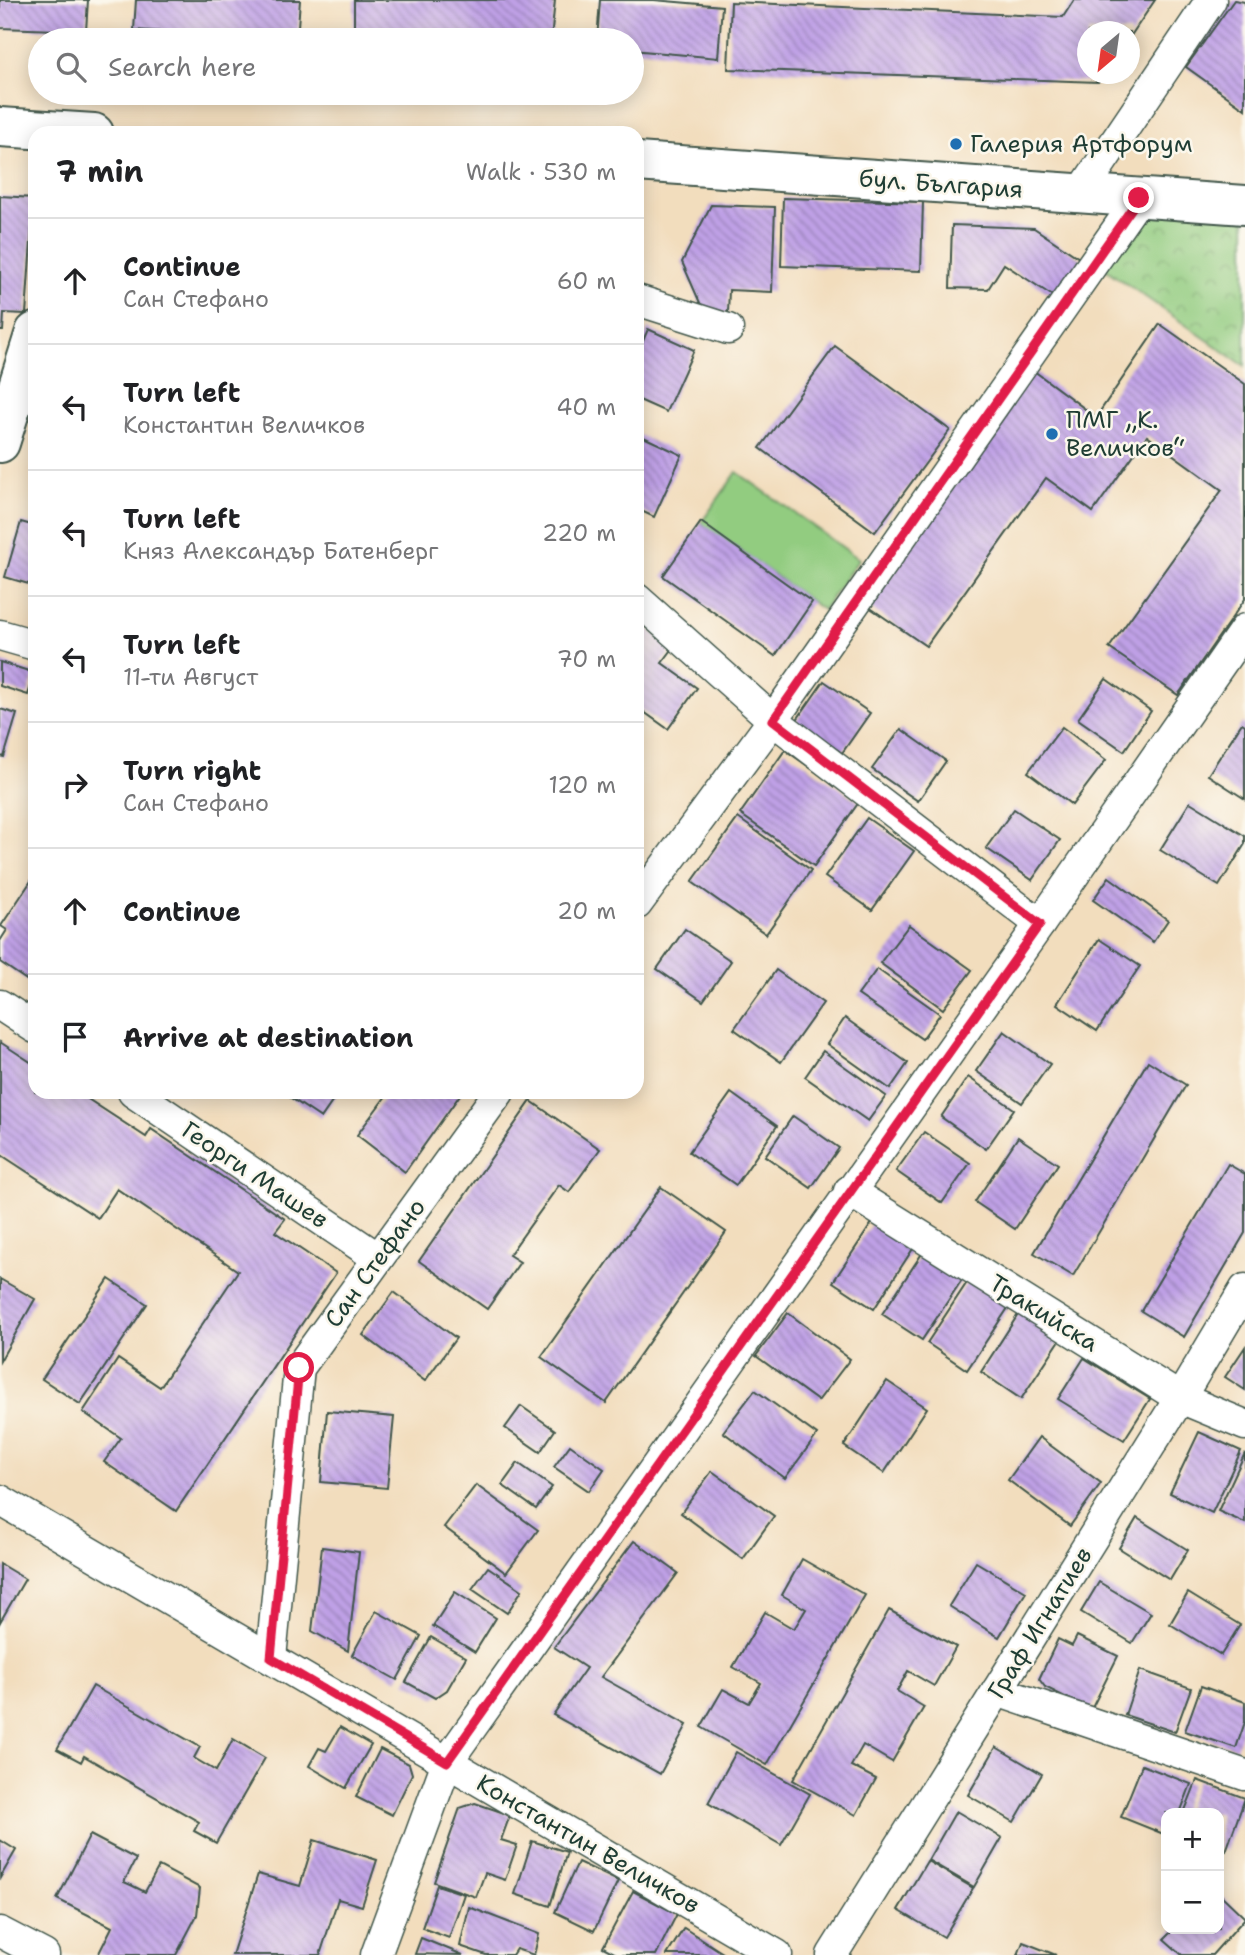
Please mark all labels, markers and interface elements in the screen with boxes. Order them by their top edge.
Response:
north arrow [1077,21,1140,84]
search box [28,28,644,105]
icon: search [52,48,90,86]
text: Search here [108,49,257,84]
place label: Галерия Артфорум [970,128,1192,160]
marker: Галерия Артфорум [948,136,964,152]
text: 7 min [56,151,143,192]
text: Walk · 530 m [466,157,616,187]
street label: бул. България [858,162,1024,206]
route end [1123,182,1154,213]
text: Continue [123,249,241,284]
icon: ahead [56,262,94,300]
text: 60 m [557,266,616,296]
text: Сан Стефано [123,284,269,314]
text: Turn left [123,375,240,410]
icon: left [56,388,94,426]
text: 40 m [556,392,616,422]
place label: ПМГ „К. Величков“ [1066,404,1185,464]
text: Константин Величков [123,410,365,440]
marker: ПМГ „К. Величков“ [1044,426,1060,442]
text: Turn left [123,501,240,536]
icon: left [56,514,94,552]
text: 220 m [542,518,616,548]
text: Княз Александър Батенберг [123,536,439,566]
text: Turn left [123,627,240,662]
icon: left [56,640,94,678]
text: 70 m [557,644,616,674]
text: 11-ти Август [123,662,258,692]
text: Turn right [123,753,261,788]
icon: right [56,766,94,804]
text: 120 m [548,770,616,800]
text: Сан Стефано [123,788,269,818]
icon: ahead [56,892,94,930]
text: Continue [123,894,241,929]
text: 20 m [557,896,616,926]
icon: arrive [56,1018,94,1056]
text: Arrive at destination [123,1020,413,1055]
street label: Георги Машев [176,1114,334,1236]
street label: Сан Стефано [317,1192,433,1334]
street label: Тракийска [983,1267,1105,1359]
route start [283,1352,314,1383]
street label: Граф Игнатиев [980,1541,1100,1705]
street label: Константин Величков [471,1767,705,1921]
map controls [1161,1808,1224,1934]
button: + [1161,1808,1224,1871]
button: − [1161,1871,1224,1934]

